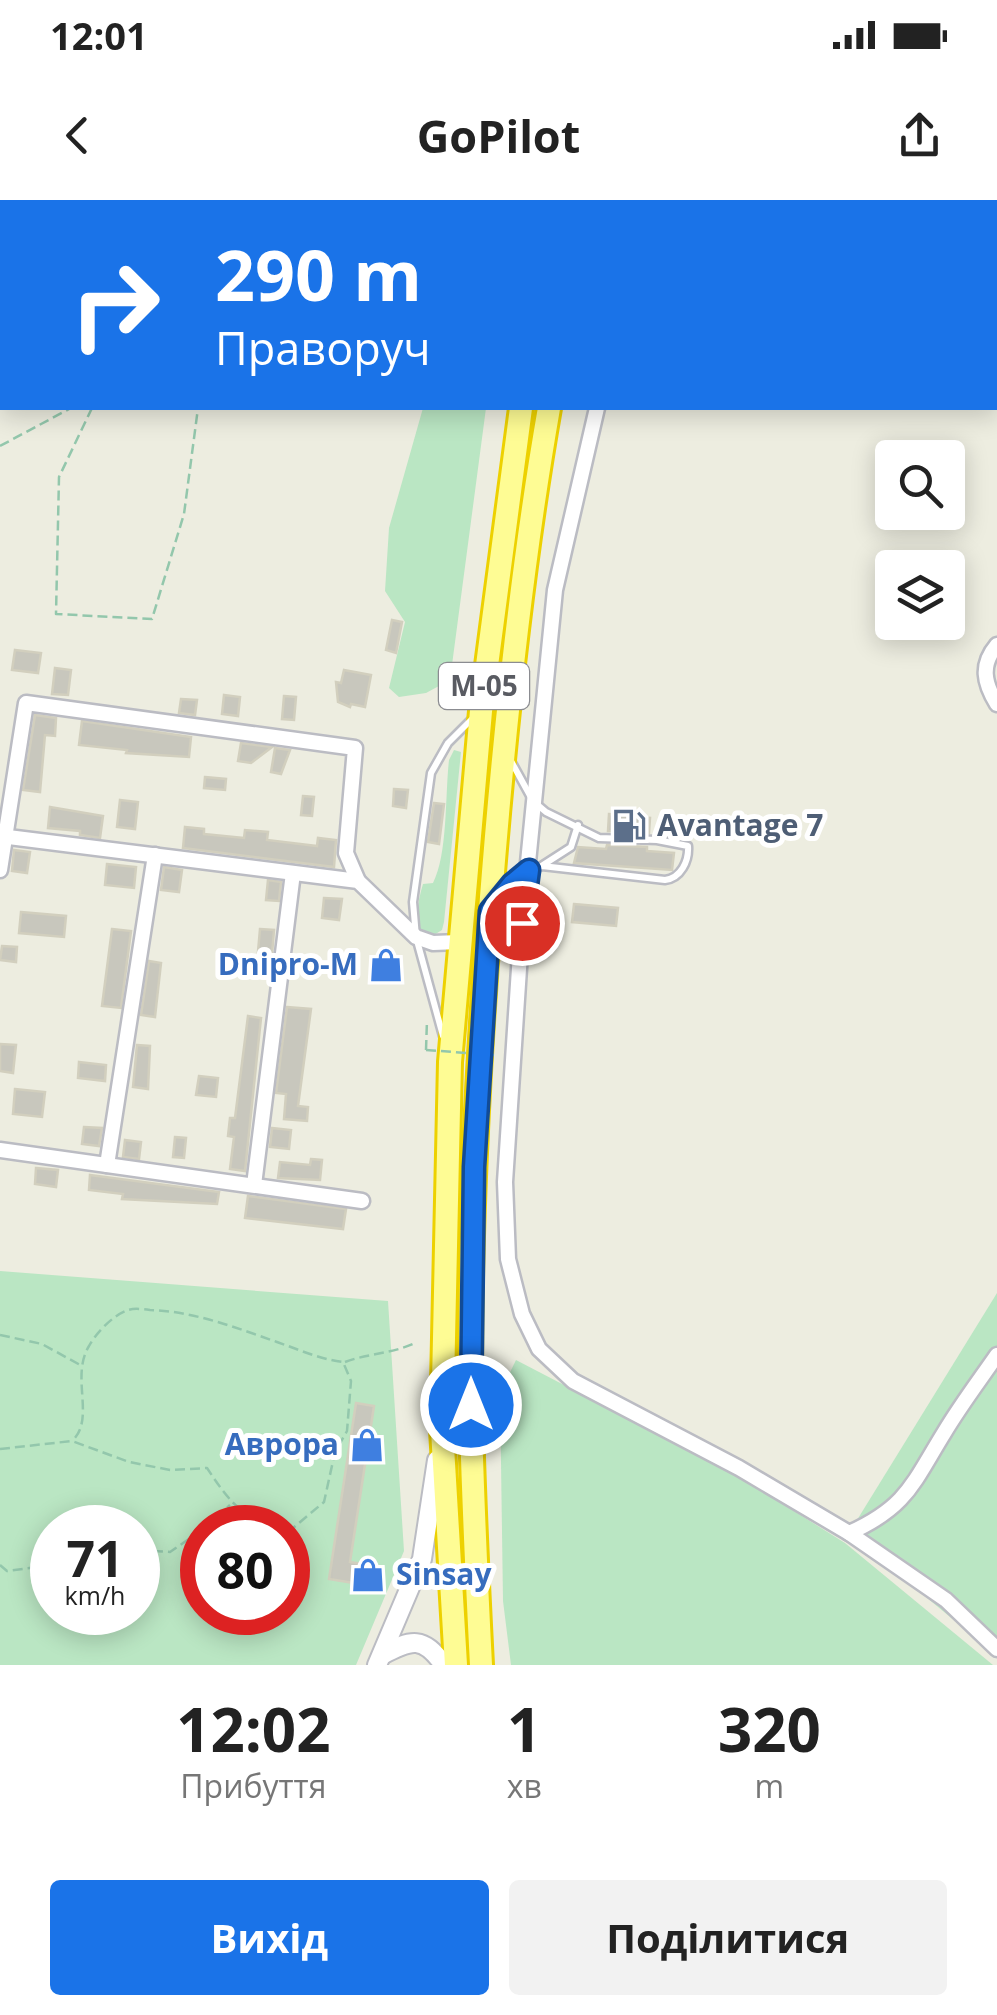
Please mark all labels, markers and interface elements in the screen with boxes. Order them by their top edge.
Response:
text: 12:01 [50,9,148,61]
text: GoPilot [417,105,580,166]
icon: back [50,108,105,163]
icon: share [892,108,947,163]
text: 290 m [215,226,422,322]
icon: right [50,240,180,370]
text: Праворуч [215,317,431,378]
map controls [875,440,965,640]
button: search [875,440,965,530]
button: layers [875,550,965,640]
road number: М-05 [439,663,529,709]
place label: Avantage 7 [657,804,823,845]
fuel station icon: Avantage 7 [610,807,648,845]
pin [480,881,565,966]
icon: arrive [495,896,550,951]
place label: Dnipro-M [218,943,358,984]
shop icon: Dnipro-M [367,946,405,984]
position arrow [419,1353,523,1457]
place label: Аврора [225,1423,339,1464]
shop icon: Аврора [348,1426,386,1464]
speed limit sign: 80 [180,1505,310,1635]
text: 71 [66,1524,124,1592]
place label: Sinsay [396,1553,492,1594]
shop icon: Sinsay [349,1556,387,1594]
text: km/h [65,1578,125,1612]
text: 12:02 [176,1688,330,1770]
text: 1 [507,1688,541,1770]
text: 320 [718,1688,821,1770]
text: Прибуття [180,1764,326,1807]
text: хв [507,1764,542,1807]
text: m [755,1764,784,1807]
button: Вихід [50,1880,489,1995]
button: Поділитися [509,1880,947,1995]

